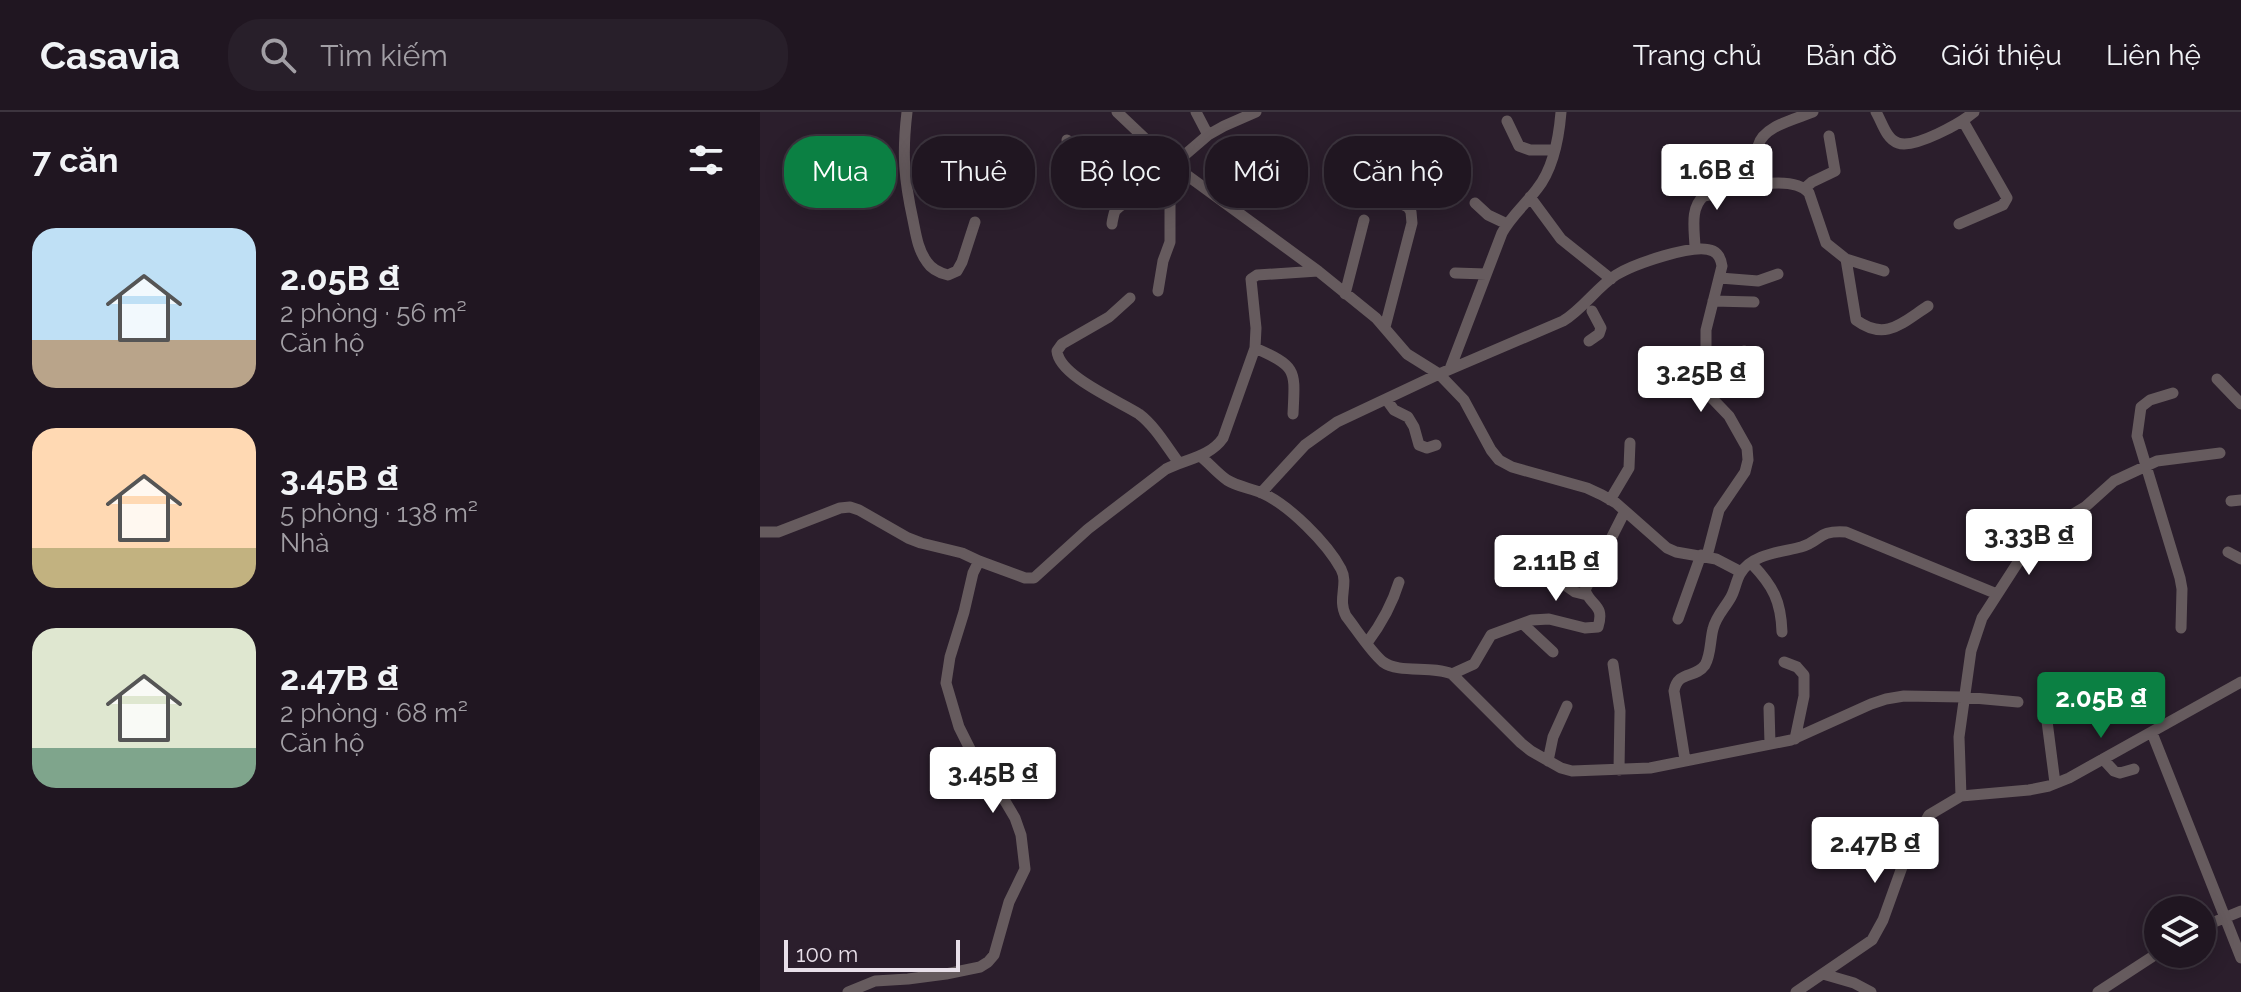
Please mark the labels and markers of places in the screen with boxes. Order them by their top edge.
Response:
pin: 1.6B ₫ [1652,144,1782,212]
pin: 3.25B ₫ [1627,346,1775,414]
pin: 3.33B ₫ [1955,509,2103,577]
pin: 2.11B ₫ [1482,535,1630,603]
pin: 2.05B ₫ [2027,672,2175,740]
pin: 3.45B ₫ [919,747,1067,815]
pin: 2.47B ₫ [1801,817,1949,885]

